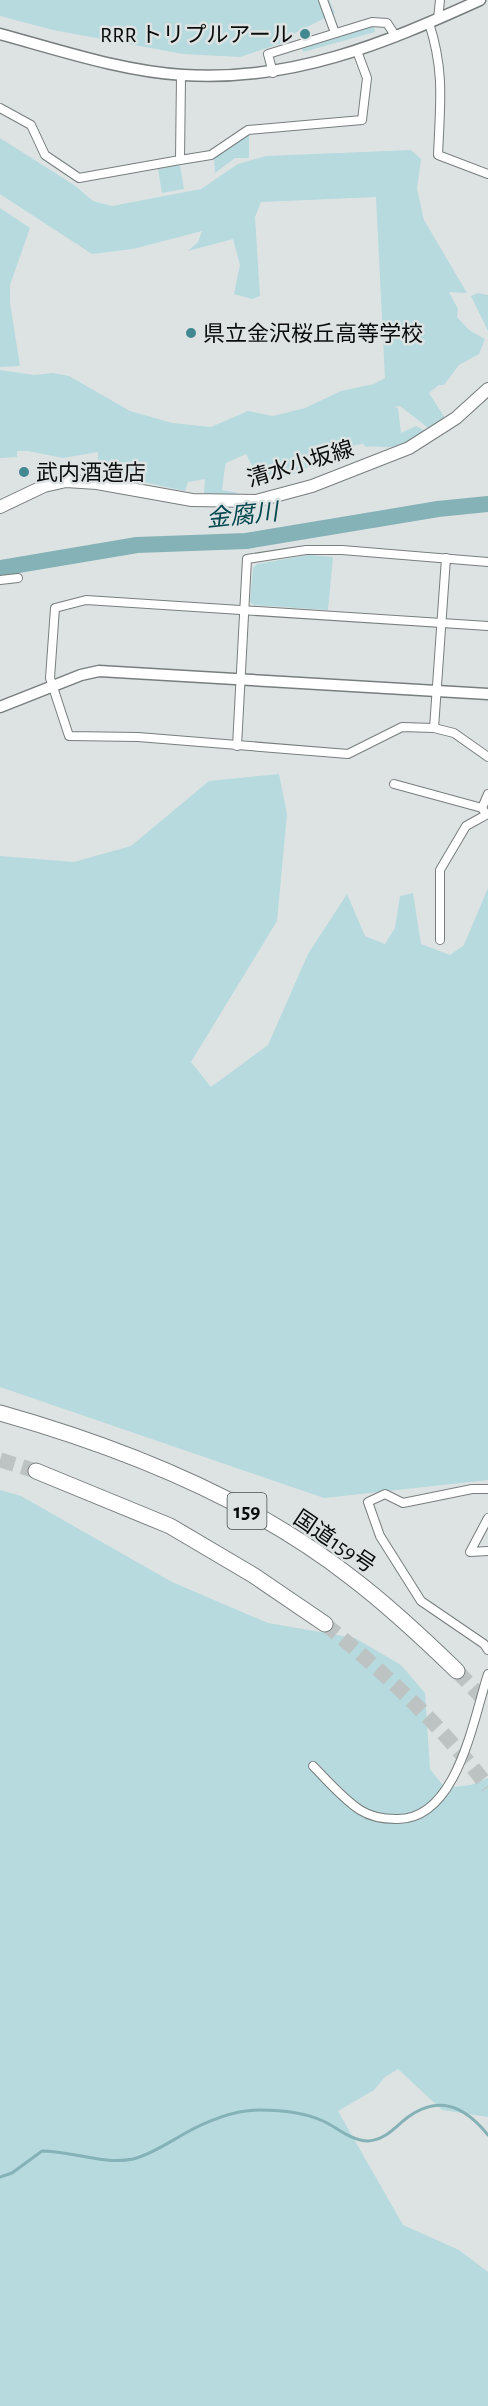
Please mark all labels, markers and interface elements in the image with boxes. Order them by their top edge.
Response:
place label: RRR トリプルアール [100,23,293,46]
marker: RRR トリプルアール [298,27,312,41]
place label: 県立金沢桜丘高等学校 [203,322,423,345]
marker: 県立金沢桜丘高等学校 [184,326,198,340]
street label: 清水小坂線 [244,436,356,491]
place label: 武内酒造店 [36,461,146,484]
marker: 武内酒造店 [17,465,31,479]
water label: 金腐川 [205,498,282,532]
road number: 159 [228,1493,266,1529]
street label: 国道159号 [290,1506,380,1577]

